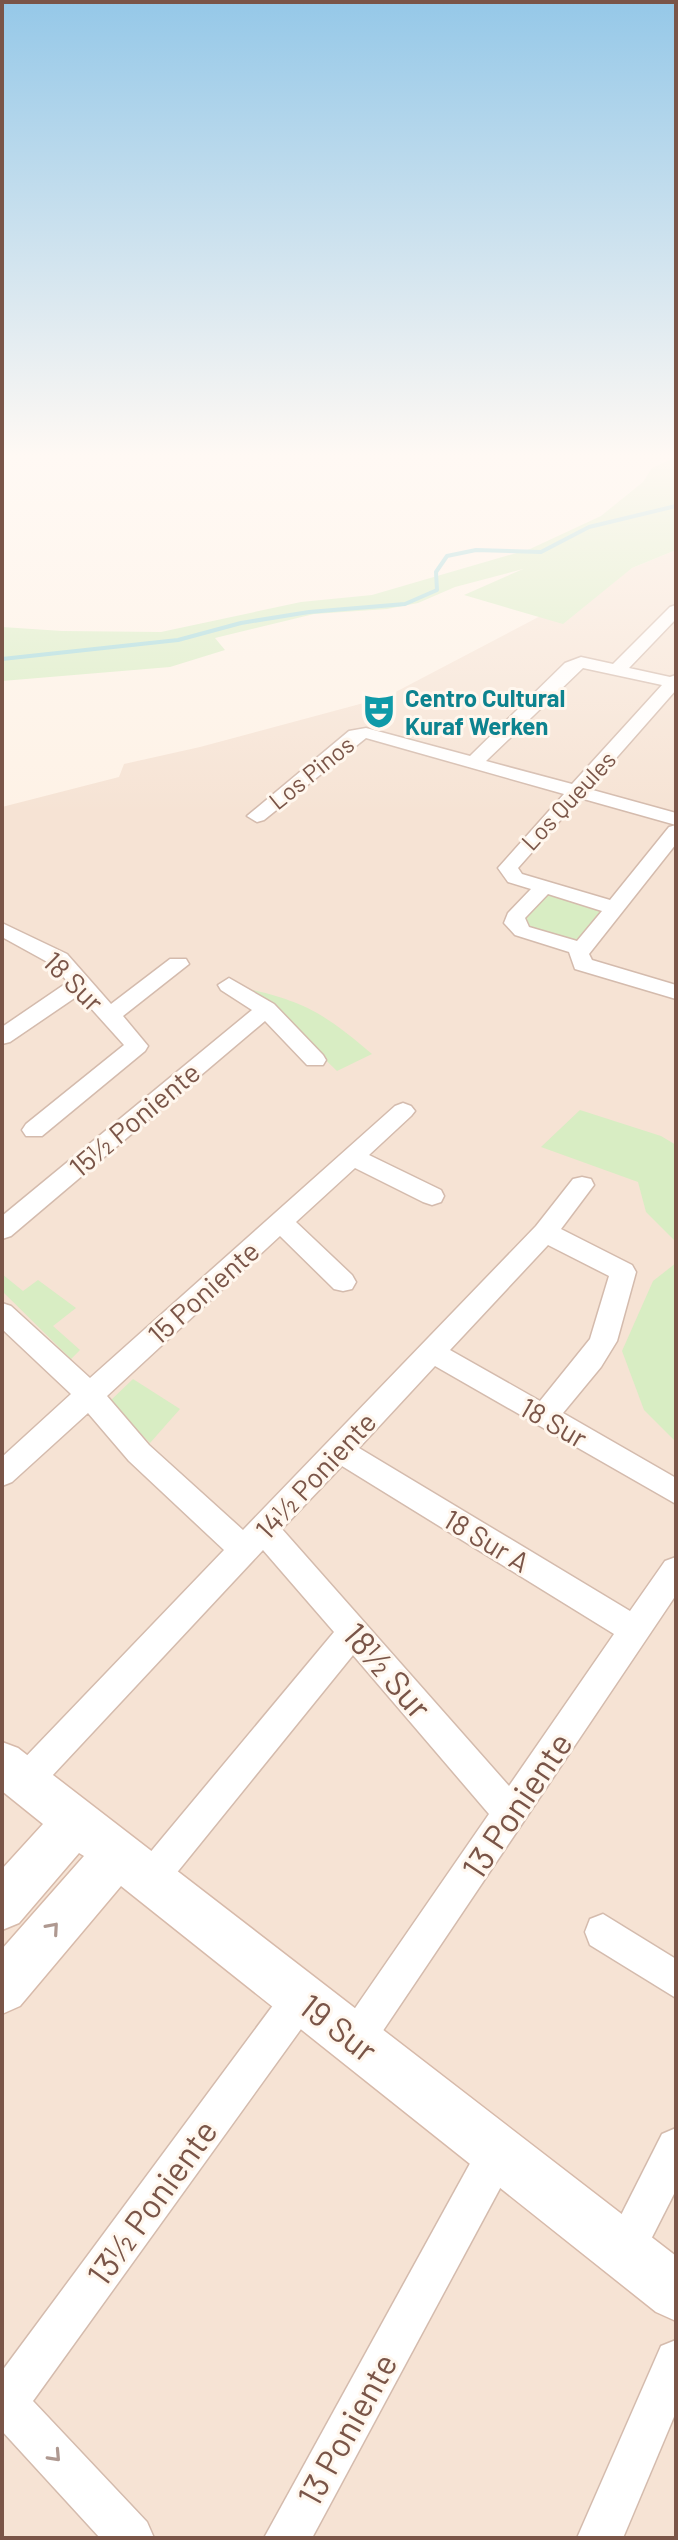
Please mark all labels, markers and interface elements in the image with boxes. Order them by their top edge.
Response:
place label: Centro Cultural Kuraf Werken [405,683,565,740]
theatre icon: Centro Cultural Kuraf Werken [360,692,398,730]
street label: Los Pinos [263,729,359,815]
street label: Los Queules [515,744,621,856]
street label: 18 Sur [37,944,111,1018]
street label: 15½ Poniente [62,1054,206,1184]
street label: 15 Poniente [140,1233,266,1351]
street label: 18 Sur [515,1389,593,1455]
street label: 14½ Poniente [248,1404,382,1546]
street label: 18 Sur A [438,1501,536,1579]
street label: 18½ Sur [335,1614,441,1726]
street label: 13 Poniente [452,1724,580,1886]
one-way arrow [43,1923,58,1938]
street label: 19 Sur [292,1984,386,2070]
street label: 13½ Poniente [77,2111,225,2293]
street label: 13 Poniente [287,2346,405,2512]
one-way arrow [46,2447,61,2461]

